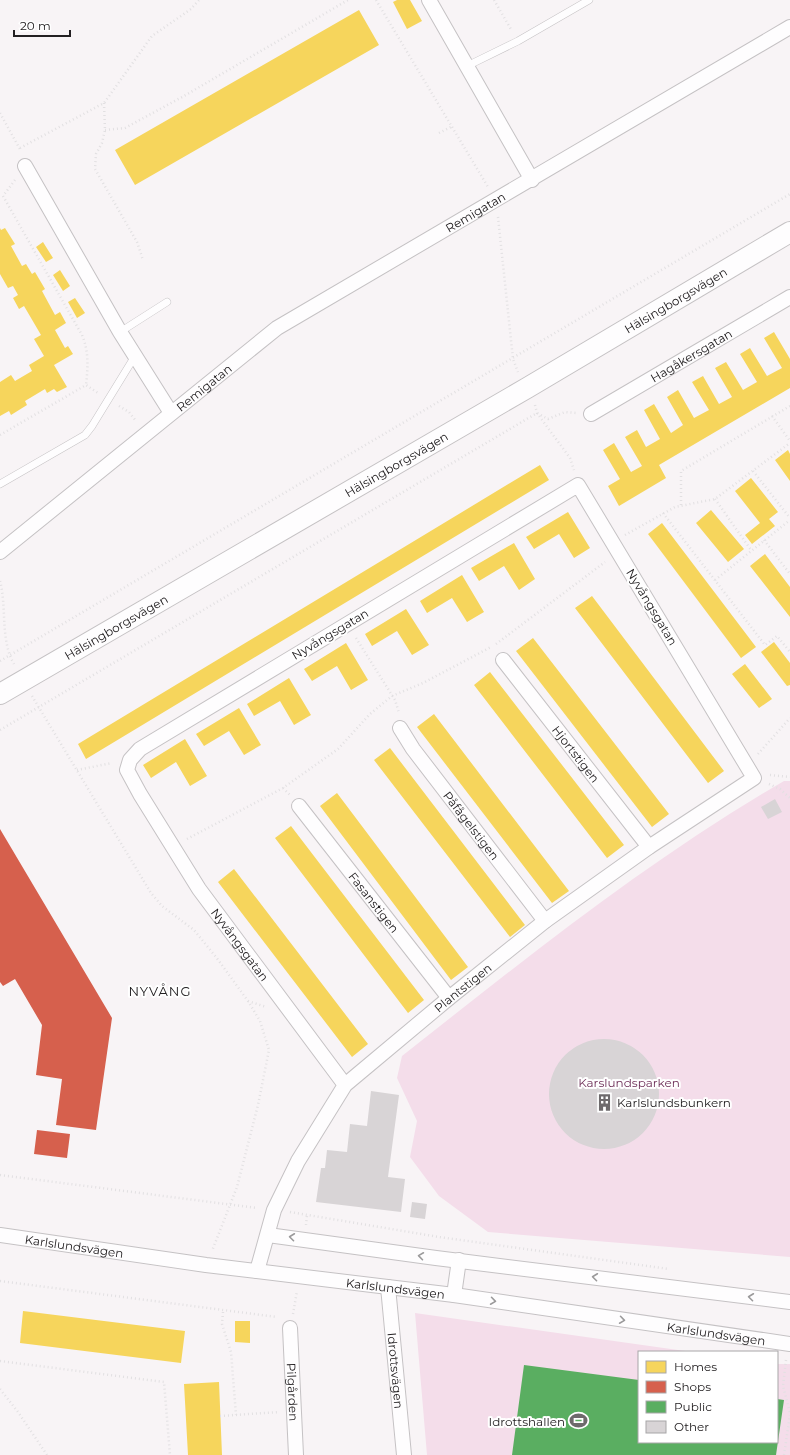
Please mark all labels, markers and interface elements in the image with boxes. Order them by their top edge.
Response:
scale bar [14,12,70,38]
text: 20 m [20,18,51,33]
street label: Remigatan [442,188,508,235]
street label: Hälsingborgsvägen [621,264,730,336]
street label: Hagåkersgatan [647,325,735,385]
street label: Remigatan [173,360,235,414]
street label: Hälsingborgsvägen [342,428,450,500]
street label: Nyvångsgatan [623,566,681,648]
street label: Hälsingborgsvägen [62,591,170,663]
street label: Nyvångsgatan [289,605,371,663]
street label: Hjortstigen [549,722,603,785]
street label: Påfågelstigen [440,788,503,863]
street label: Fasanstigen [346,869,403,936]
street label: Nyvångsgatan [208,905,272,984]
street label: Plantstigen [431,960,494,1015]
district label: NYVÅNG [129,983,191,999]
park label: Karslundsparken [578,1075,680,1090]
building icon: Karlslundsbunkern [594,1092,614,1112]
place label: Karlslundsbunkern [617,1095,731,1110]
street label: Karlslundsvägen [24,1231,125,1260]
one-way arrow [289,1233,295,1242]
one-way arrow [418,1252,424,1261]
one-way arrow [592,1273,598,1282]
street label: Karlslundsvägen [345,1274,446,1301]
one-way arrow [748,1293,754,1302]
one-way arrow [490,1296,496,1305]
one-way arrow [618,1315,625,1324]
street label: Karlslundsvägen [666,1319,767,1348]
street label: Idrottsvägen [385,1332,407,1409]
legend [638,1351,778,1443]
text: Homes [674,1359,717,1374]
street label: Pilgården [284,1362,302,1422]
text: Shops [674,1379,711,1394]
text: Public [674,1399,712,1414]
sports icon: Idrottshallen [568,1411,588,1431]
place label: Idrottshallen [489,1414,565,1429]
text: Other [674,1419,709,1434]

